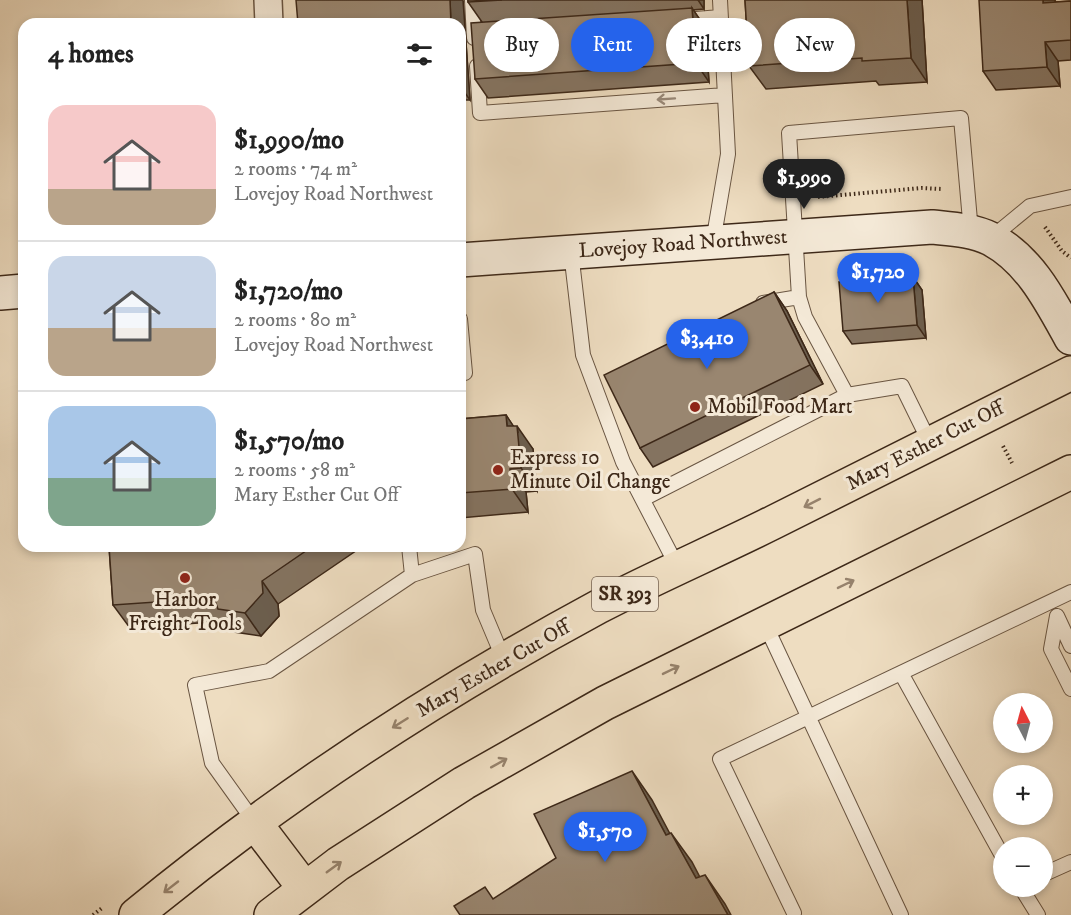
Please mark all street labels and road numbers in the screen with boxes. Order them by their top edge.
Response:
street label: Lovejoy Road Northwest [578,224,788,264]
street label: Mary Esther Cut Off [842,394,1011,497]
road number: SR 393 [592,577,658,611]
street label: Mary Esther Cut Off [412,613,577,723]

